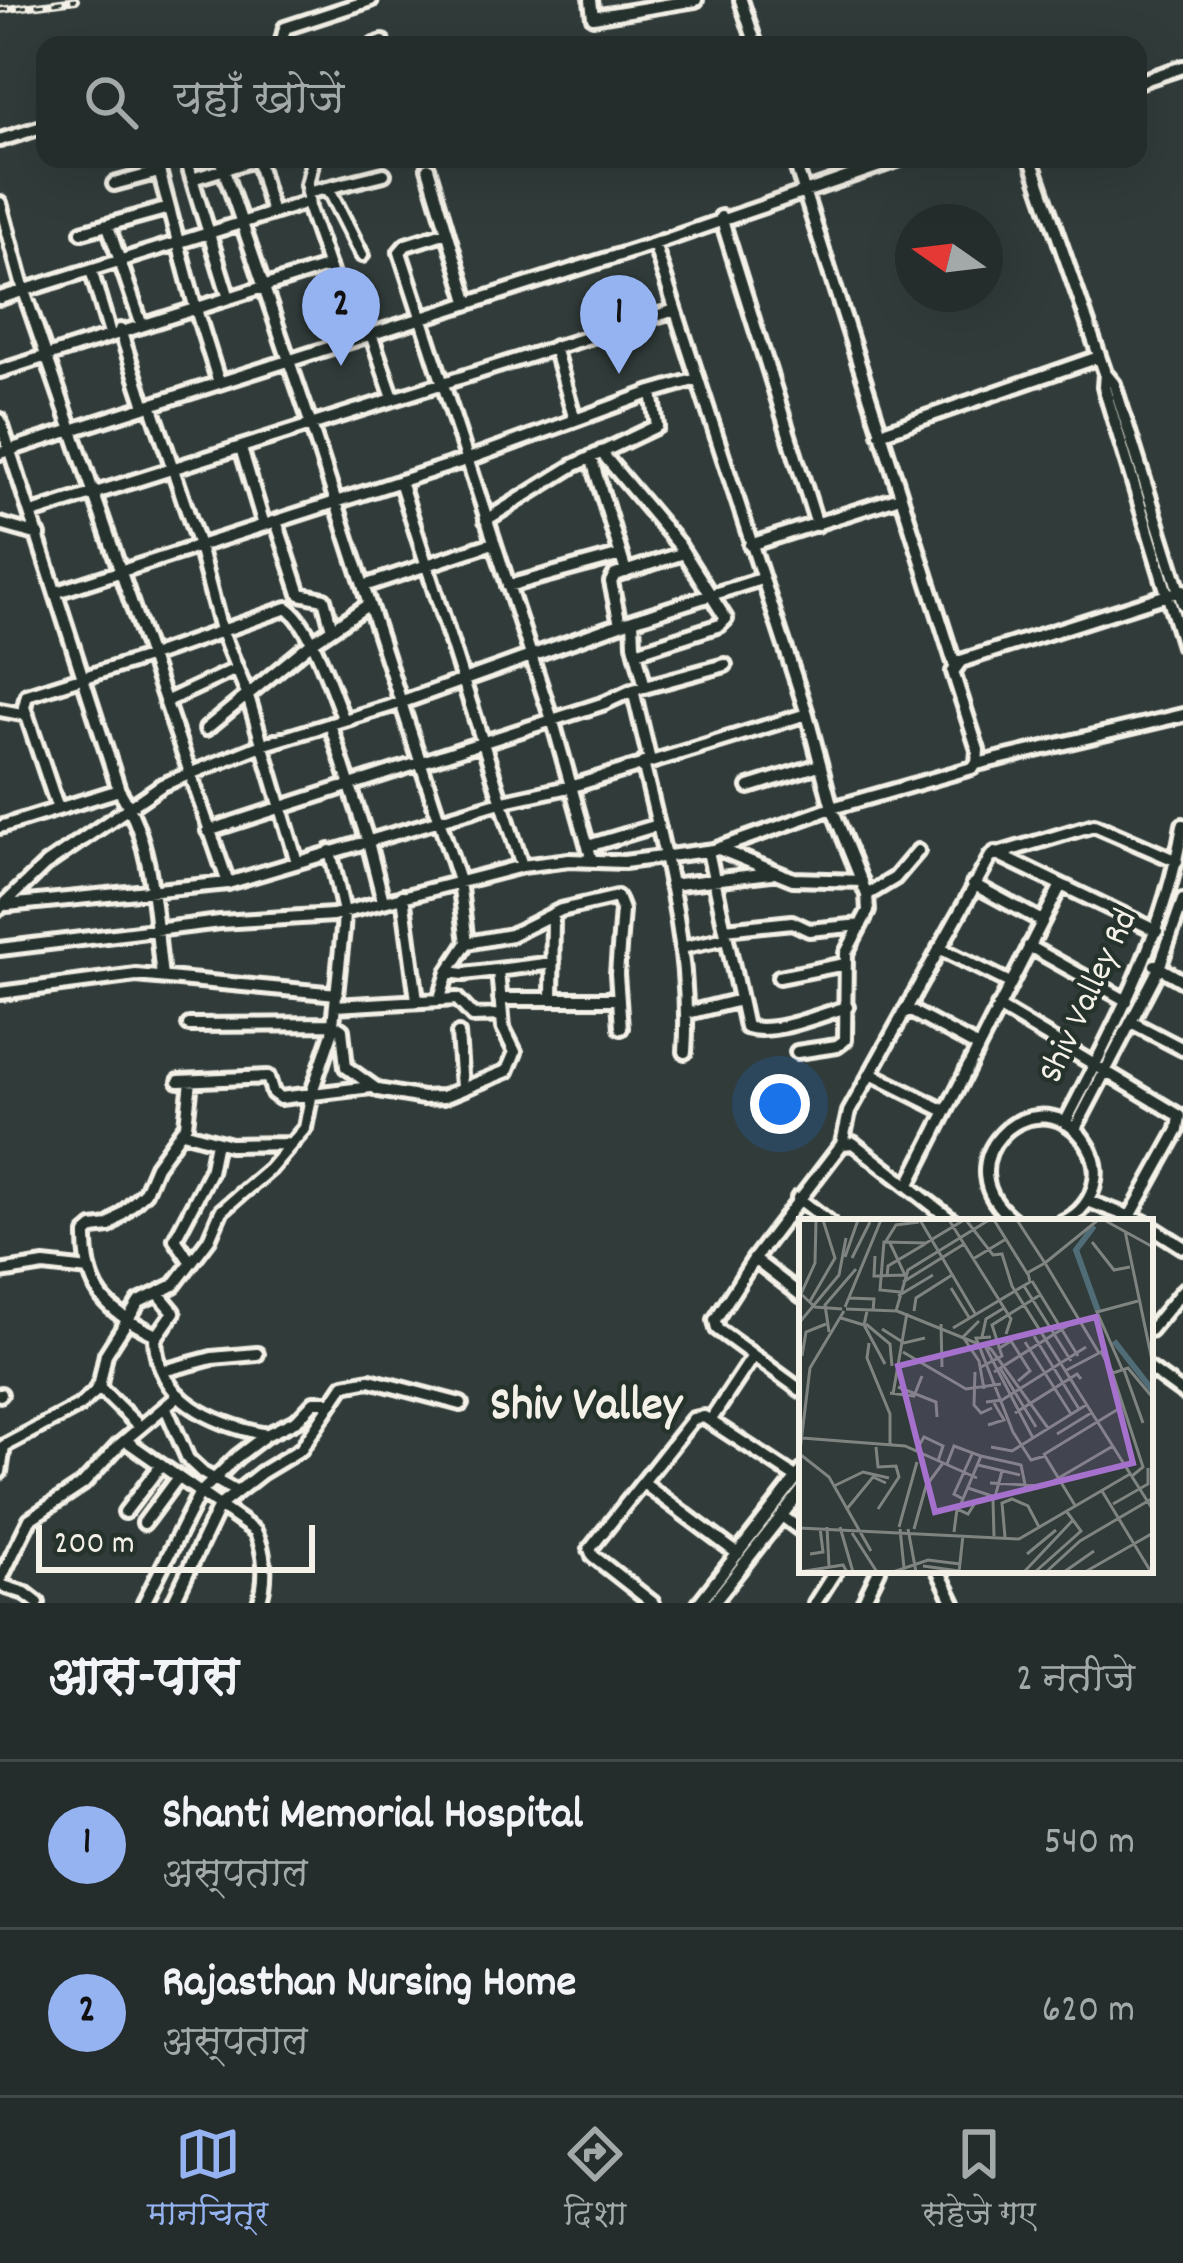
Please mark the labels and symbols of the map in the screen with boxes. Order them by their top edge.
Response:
north arrow [895,204,1003,312]
pin: 2 [302,267,380,366]
pin: 1 [580,275,658,374]
street label: Shiv Valley Rd [1027,901,1153,1093]
your location [750,1074,810,1134]
inset map [799,1219,1153,1573]
district label: Shiv Valley [490,1374,684,1443]
scale bar [36,1519,315,1572]

